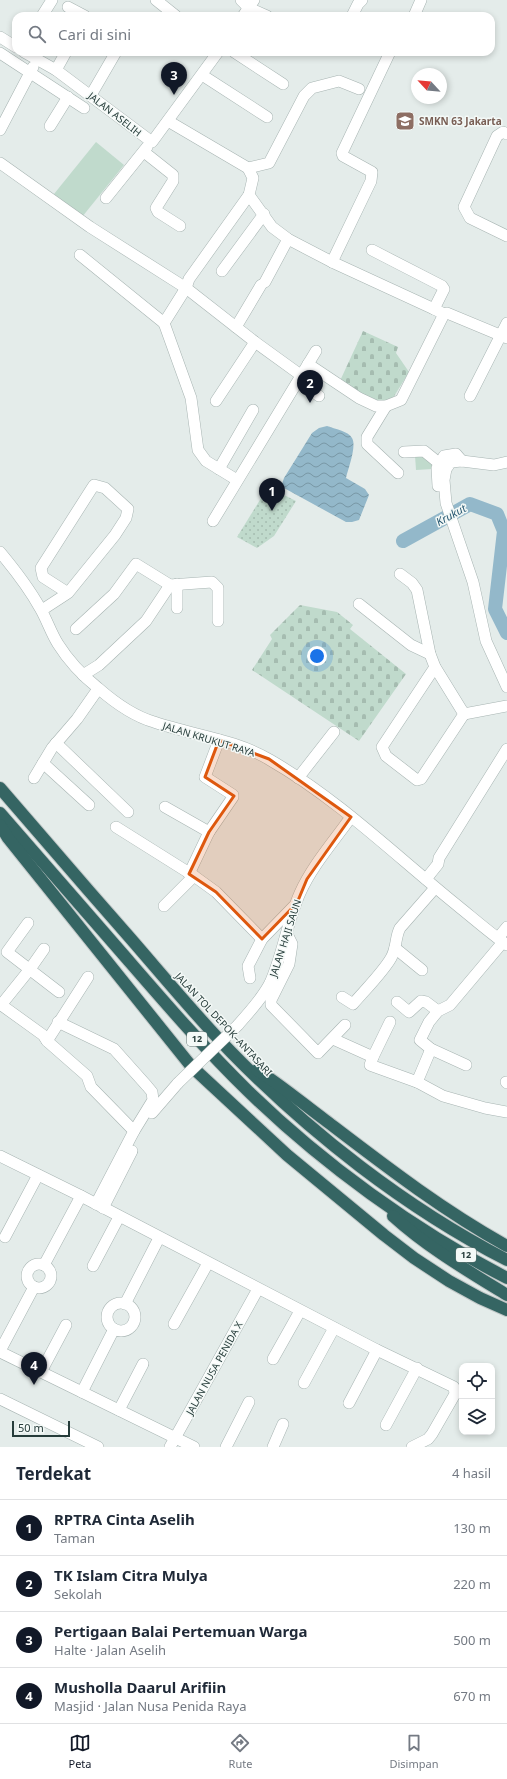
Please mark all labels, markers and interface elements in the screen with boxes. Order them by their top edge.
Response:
search box [12,12,495,56]
icon: search [26,23,48,45]
text: Cari di sini [58,24,131,44]
pin: 3 [161,62,187,95]
north arrow [411,68,447,104]
street label: JALAN ASELIH [85,88,145,139]
school or university icon: SMKN 63 Jakarta [394,110,416,132]
place label: SMKN 63 Jakarta [419,114,502,128]
pin: 2 [297,370,323,403]
pin: 1 [259,478,285,511]
water label: Krukut [433,500,469,529]
your location [307,646,327,666]
street label: JALAN KRUKUT RAYA [160,718,257,760]
street label: JALAN HAJI SAUN [266,897,304,980]
street label: JALAN TOL DEPOK–ANTASARI [172,969,276,1079]
road number: 12 [187,1032,207,1046]
road number: 12 [456,1248,476,1262]
street label: JALAN NUSA PENIDA X [182,1319,246,1418]
pin: 4 [21,1352,47,1385]
map controls [459,1363,495,1435]
button: locate [459,1363,495,1399]
button: layers [459,1399,495,1435]
scale bar [12,1419,70,1438]
text: 50 m [18,1420,44,1435]
text: Terdekat [16,1462,91,1485]
text: 4 hasil [452,1464,491,1482]
text: RPTRA Cinta Aselih [54,1509,195,1529]
text: 1 [25,1519,33,1537]
text: 130 m [453,1519,491,1537]
text: Taman [54,1529,95,1547]
text: TK Islam Citra Mulya [54,1565,208,1585]
text: 2 [25,1575,33,1593]
text: 220 m [453,1575,491,1593]
text: Sekolah [54,1585,102,1603]
text: Pertigaan Balai Pertemuan Warga [54,1621,308,1641]
text: 3 [25,1631,33,1649]
text: 500 m [453,1631,491,1649]
text: Halte · Jalan Aselih [54,1641,166,1659]
text: Musholla Daarul Arifiin [54,1677,226,1697]
text: 4 [25,1687,33,1705]
text: 670 m [453,1687,491,1705]
text: Masjid · Jalan Nusa Penida Raya [54,1697,247,1715]
tab: Peta [69,1732,92,1771]
tab: Rute [229,1732,252,1771]
tab: Disimpan [389,1732,438,1771]

